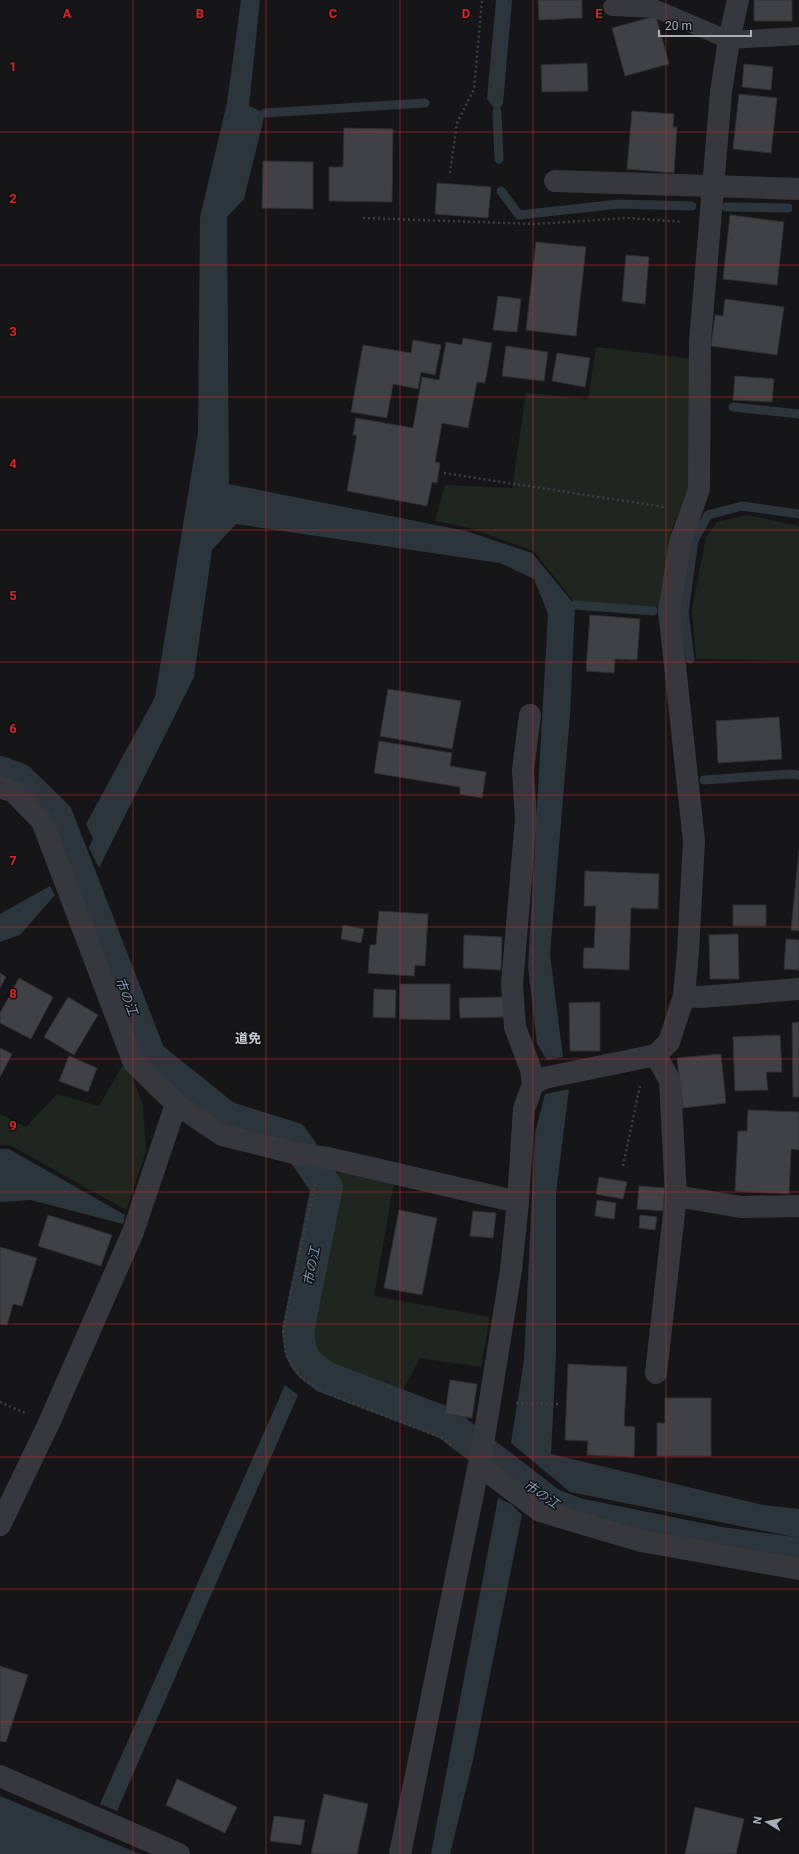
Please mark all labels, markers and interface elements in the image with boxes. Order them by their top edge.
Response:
text: A [63,6,72,21]
text: B [196,6,204,21]
text: C [329,6,338,21]
text: D [462,6,470,21]
text: E [595,6,603,21]
scale bar [659,12,751,38]
text: 20 m [665,19,692,33]
text: 1 [9,59,17,74]
text: 2 [9,191,17,206]
text: 3 [9,324,17,339]
text: 4 [9,456,17,471]
text: 5 [9,588,17,603]
text: 6 [9,721,17,736]
text: 7 [9,853,17,868]
water label: 市の江 [113,975,141,1019]
text: 8 [9,986,17,1001]
district label: 道免 [235,1031,261,1046]
text: 9 [9,1118,17,1133]
water label: 市の江 [300,1244,323,1287]
water label: 市の江 [521,1477,564,1513]
north arrow [747,1802,787,1842]
text: N [751,1815,765,1825]

